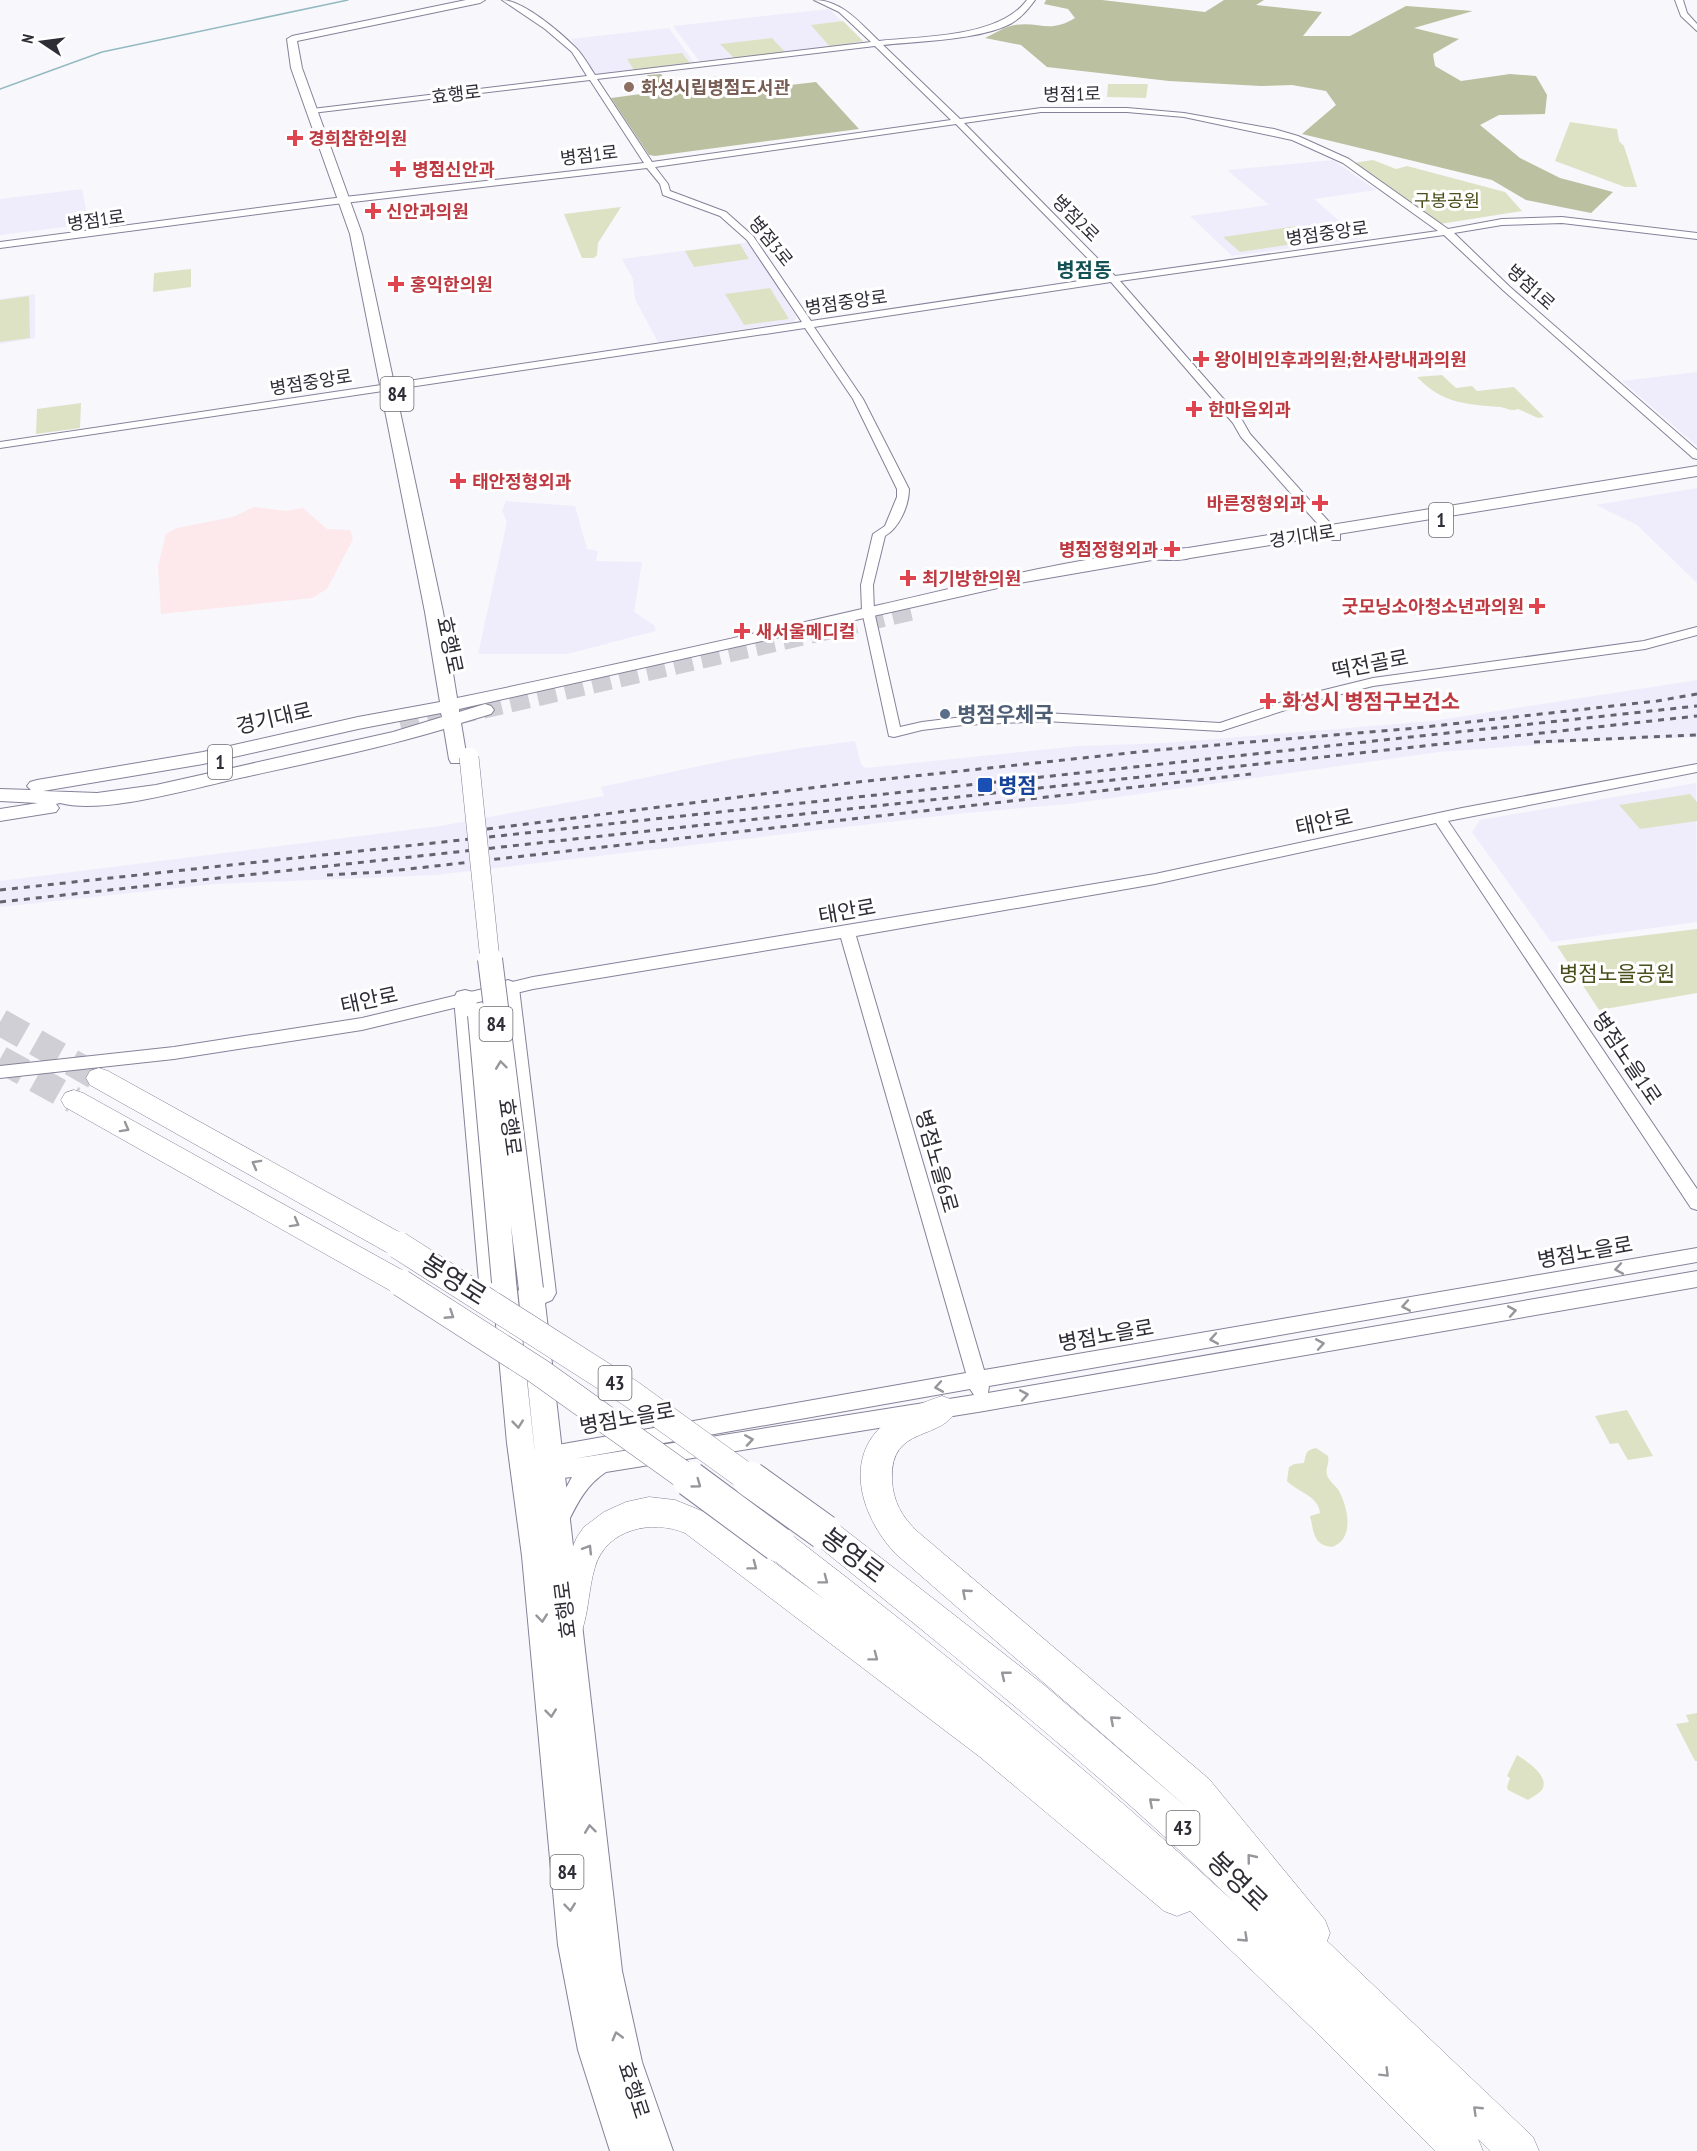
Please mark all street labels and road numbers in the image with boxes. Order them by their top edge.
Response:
street label: 효행로 [430,80,482,108]
street label: 병점1로 [1043,82,1101,106]
street label: 병점1로 [559,140,619,170]
street label: 병점2로 [1047,189,1105,247]
street label: 병점1로 [66,205,126,235]
street label: 병점3로 [744,211,798,271]
street label: 병점중앙로 [1284,216,1370,250]
street label: 병점1로 [1502,259,1560,315]
street label: 병점중앙로 [803,285,889,319]
street label: 병점중앙로 [268,364,354,400]
road number: 84 [380,377,414,411]
road number: 1 [1429,503,1453,537]
street label: 경기대로 [1267,519,1337,553]
street label: 효행로 [431,614,469,676]
street label: 떡전골로 [1329,643,1411,685]
street label: 경기대로 [233,696,315,740]
road number: 1 [208,745,232,779]
street label: 태안로 [1293,803,1355,841]
street label: 태안로 [816,893,878,929]
street label: 태안로 [338,981,400,1019]
street label: 병점노을1로 [1586,1006,1668,1110]
road number: 84 [480,1007,512,1041]
street label: 효행로 [493,1096,527,1158]
street label: 병점노을6로 [909,1106,965,1216]
street label: 병점노을로 [1535,1230,1635,1274]
street label: 봉영로 [415,1246,493,1312]
street label: 병점노을로 [1056,1313,1156,1357]
road number: 43 [598,1366,632,1400]
street label: 병점노을로 [577,1396,677,1440]
street label: 봉영로 [814,1520,892,1590]
street label: 효행로 [548,1580,582,1640]
road number: 43 [1166,1811,1200,1845]
street label: 봉영로 [1201,1844,1275,1918]
road number: 84 [550,1855,584,1889]
street label: 효행로 [612,2058,656,2122]

